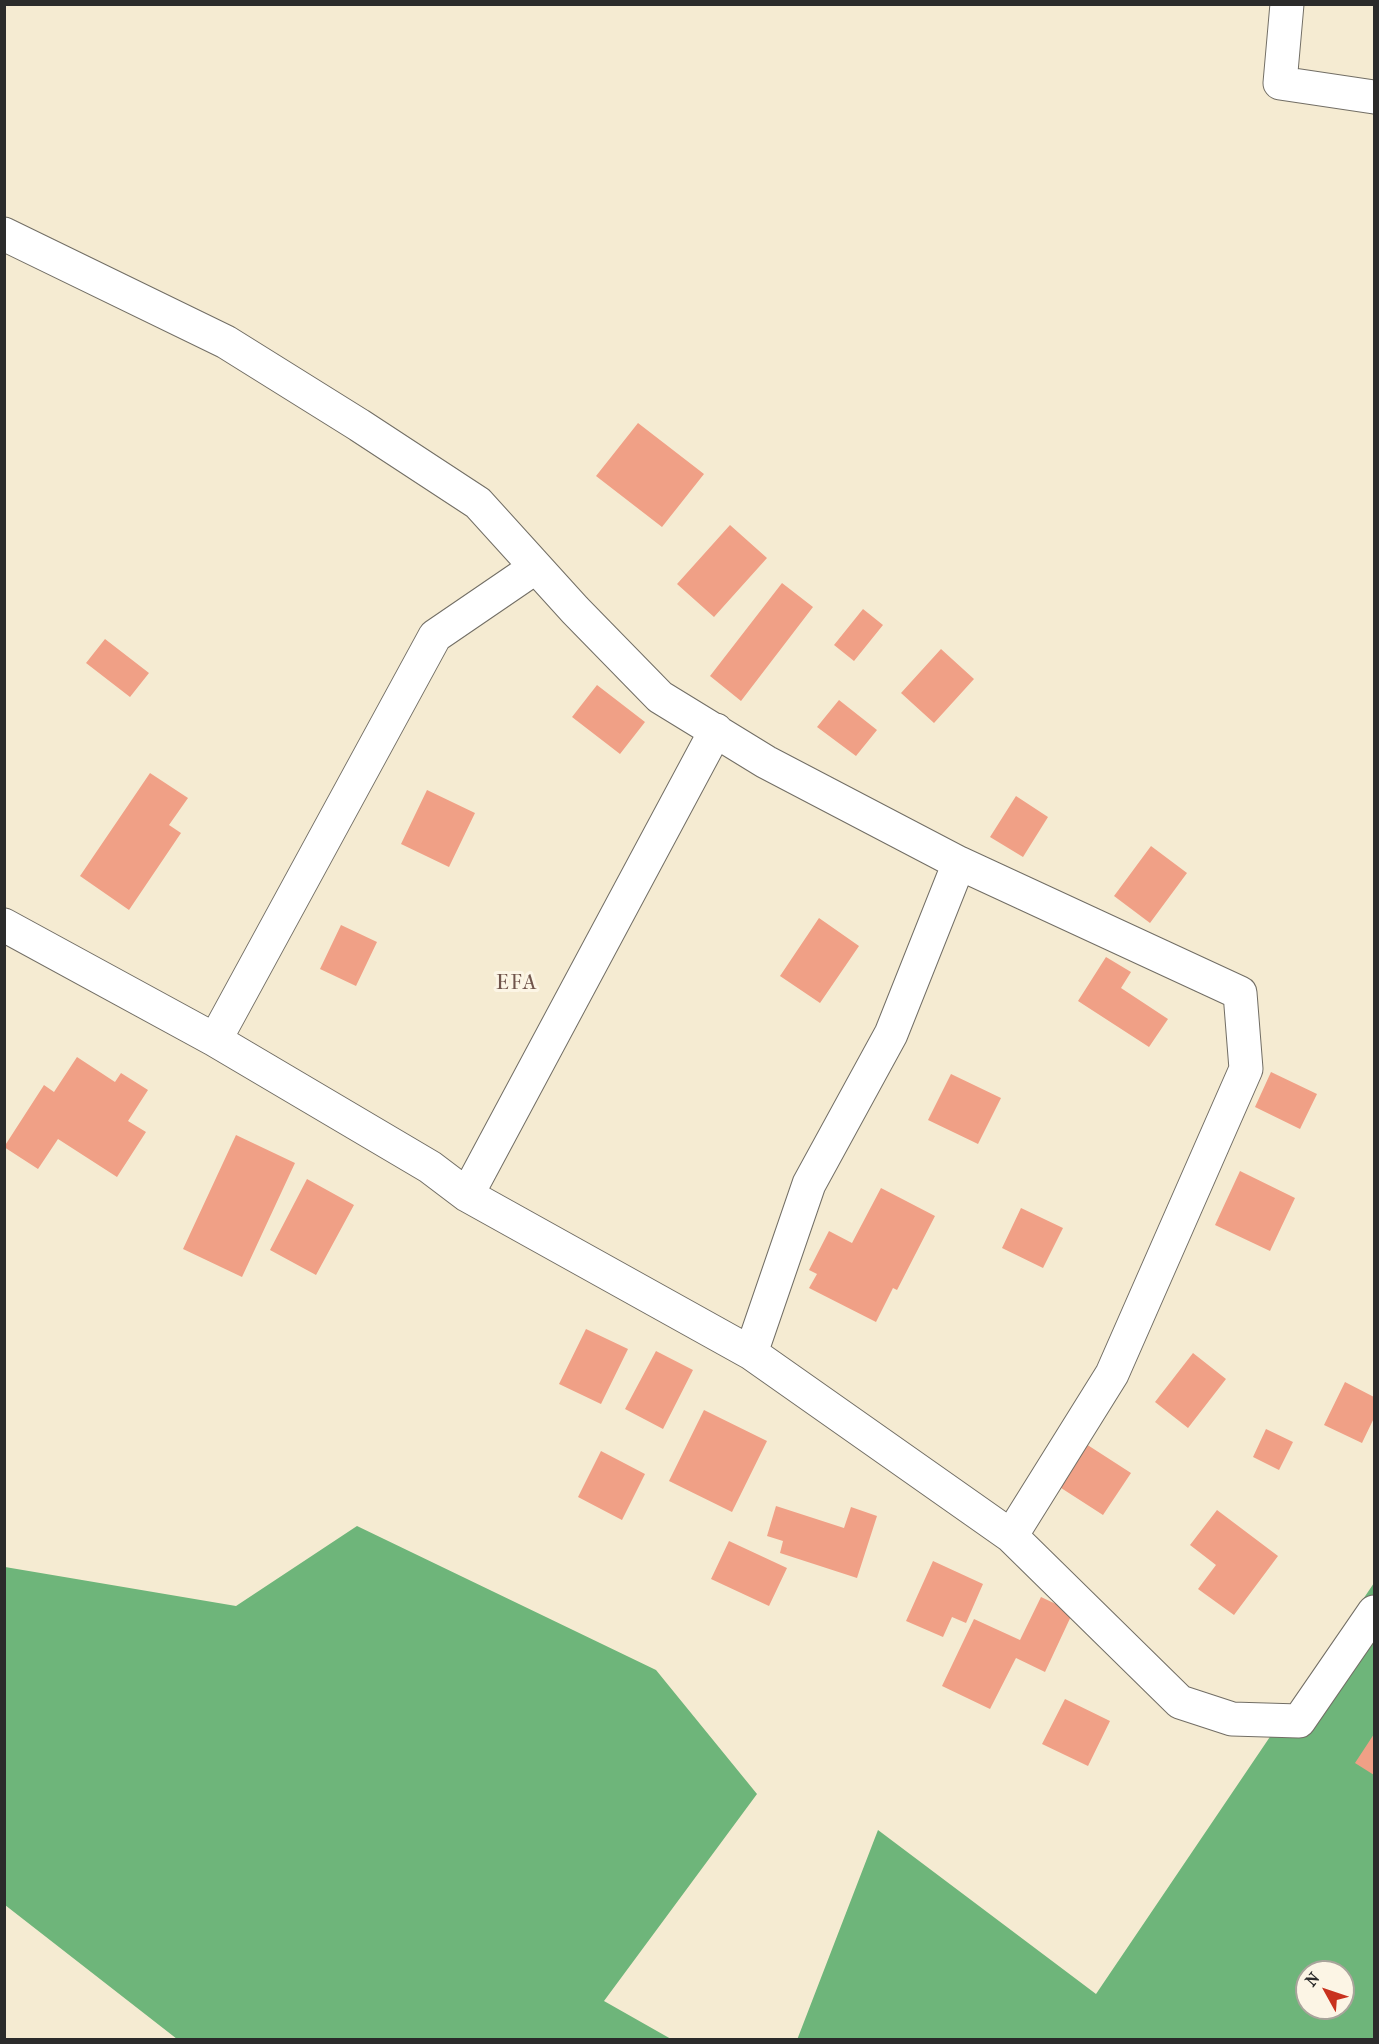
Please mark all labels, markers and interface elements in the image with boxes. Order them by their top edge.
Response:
district label: EFA [496,971,538,997]
north arrow [1295,1960,1355,2020]
text: N [1301,1969,1324,1990]

